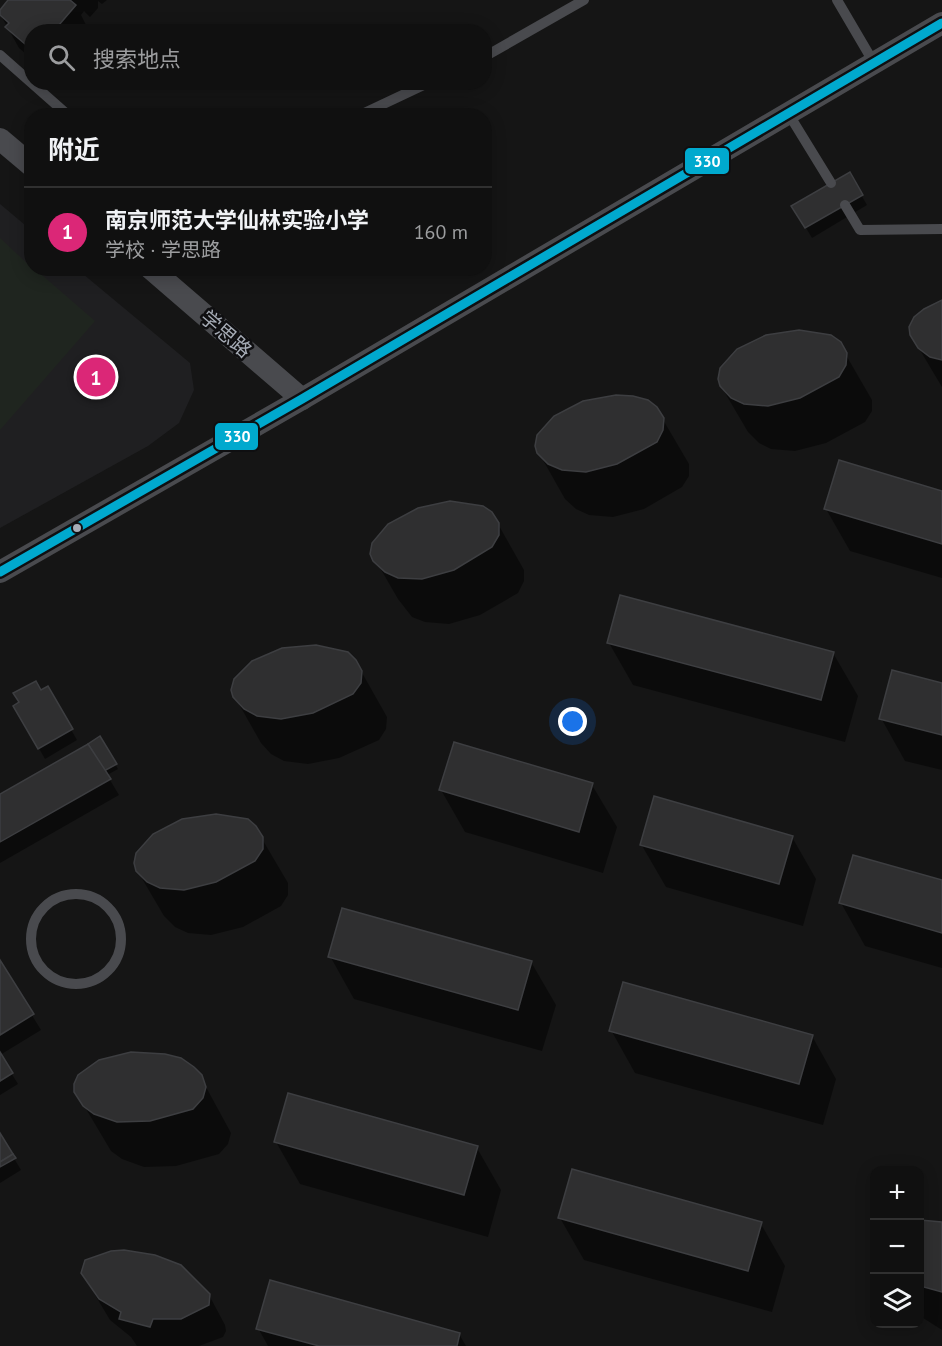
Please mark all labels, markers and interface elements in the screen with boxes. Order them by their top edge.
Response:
search box [24,24,492,90]
icon: search [45,41,78,74]
text: 搜索地点 [93,45,181,73]
text: 附近 [48,133,100,166]
line badge: 330 [684,147,730,175]
text: 330 [693,151,721,171]
text: 南京师范大学仙林实验小学 [105,206,369,234]
text: 1 [62,219,73,245]
text: 160 m [414,219,468,245]
text: 学校 · 学思路 [105,237,221,263]
street label: 学思路 [195,305,257,363]
pin: 1 [76,354,116,400]
line badge: 330 [214,422,259,451]
text: 330 [223,426,251,446]
unlabelled marker [71,522,83,534]
your location [558,707,587,736]
map controls [870,1166,924,1328]
button: + [870,1166,924,1220]
button: − [870,1220,924,1274]
button: layers [870,1274,924,1328]

